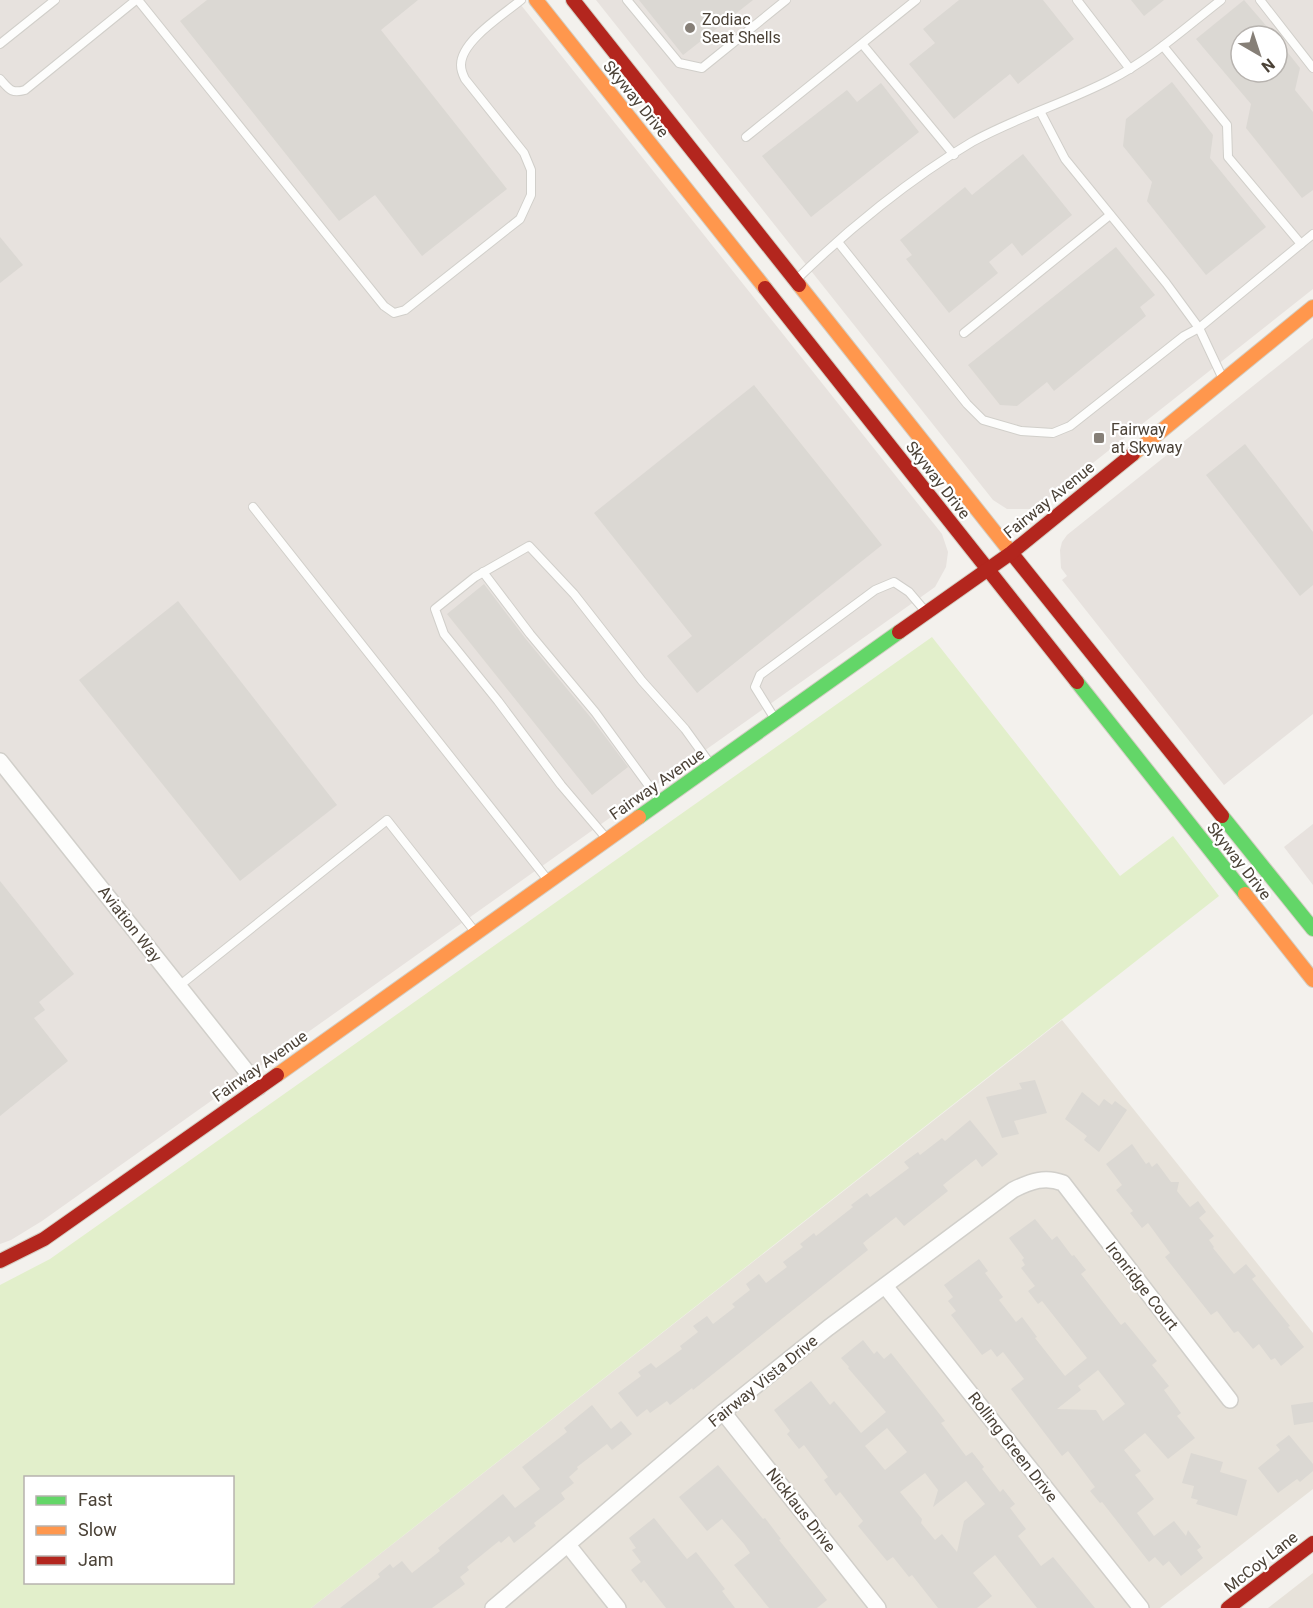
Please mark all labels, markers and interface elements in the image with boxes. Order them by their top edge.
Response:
place label: Zodiac Seat Shells [702,10,781,47]
marker: Zodiac Seat Shells [683,21,697,35]
north arrow [1229,24,1289,84]
text: N [1258,54,1278,76]
street label: Skyway Drive [599,57,673,141]
place label: Fairway at Skyway [1111,420,1183,457]
marker: Fairway at Skyway [1092,431,1106,445]
street label: Skyway Drive [902,437,974,523]
street label: Fairway Avenue [1000,458,1098,542]
street label: Fairway Avenue [606,744,708,824]
street label: Skyway Drive [1203,818,1275,904]
street label: Aviation Way [94,882,166,966]
street label: Fairway Avenue [209,1026,311,1106]
street label: Ironridge Court [1102,1238,1182,1334]
street label: Fairway Vista Drive [705,1331,821,1431]
street label: Rolling Green Drive [964,1388,1062,1506]
street label: Nicklaus Drive [762,1464,840,1556]
legend [24,1476,234,1584]
text: Fast [78,1489,113,1510]
text: Slow [78,1519,117,1540]
street label: McCoy Lane [1220,1527,1302,1597]
text: Jam [78,1549,114,1570]

